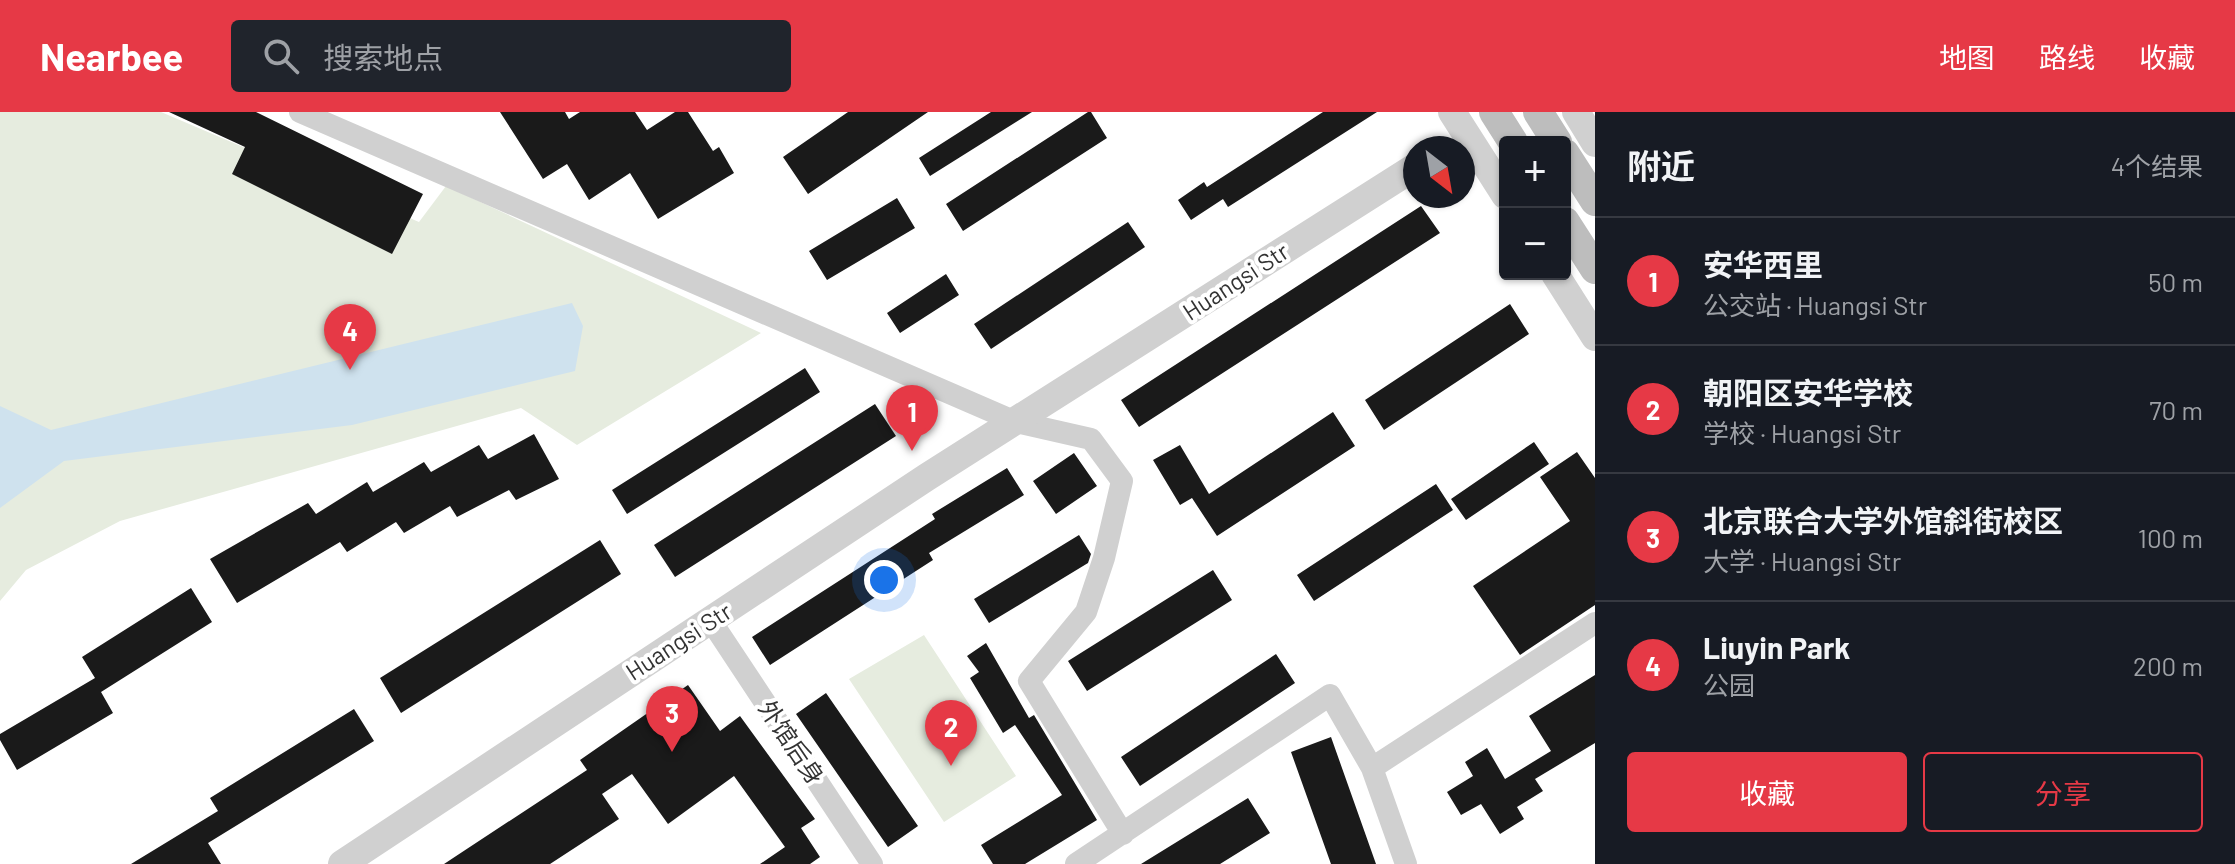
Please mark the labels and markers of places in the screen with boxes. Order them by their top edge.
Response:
pin: 4 [324,304,376,370]
pin: 1 [886,385,938,451]
pin: 3 [646,686,698,752]
pin: 2 [925,700,977,766]

